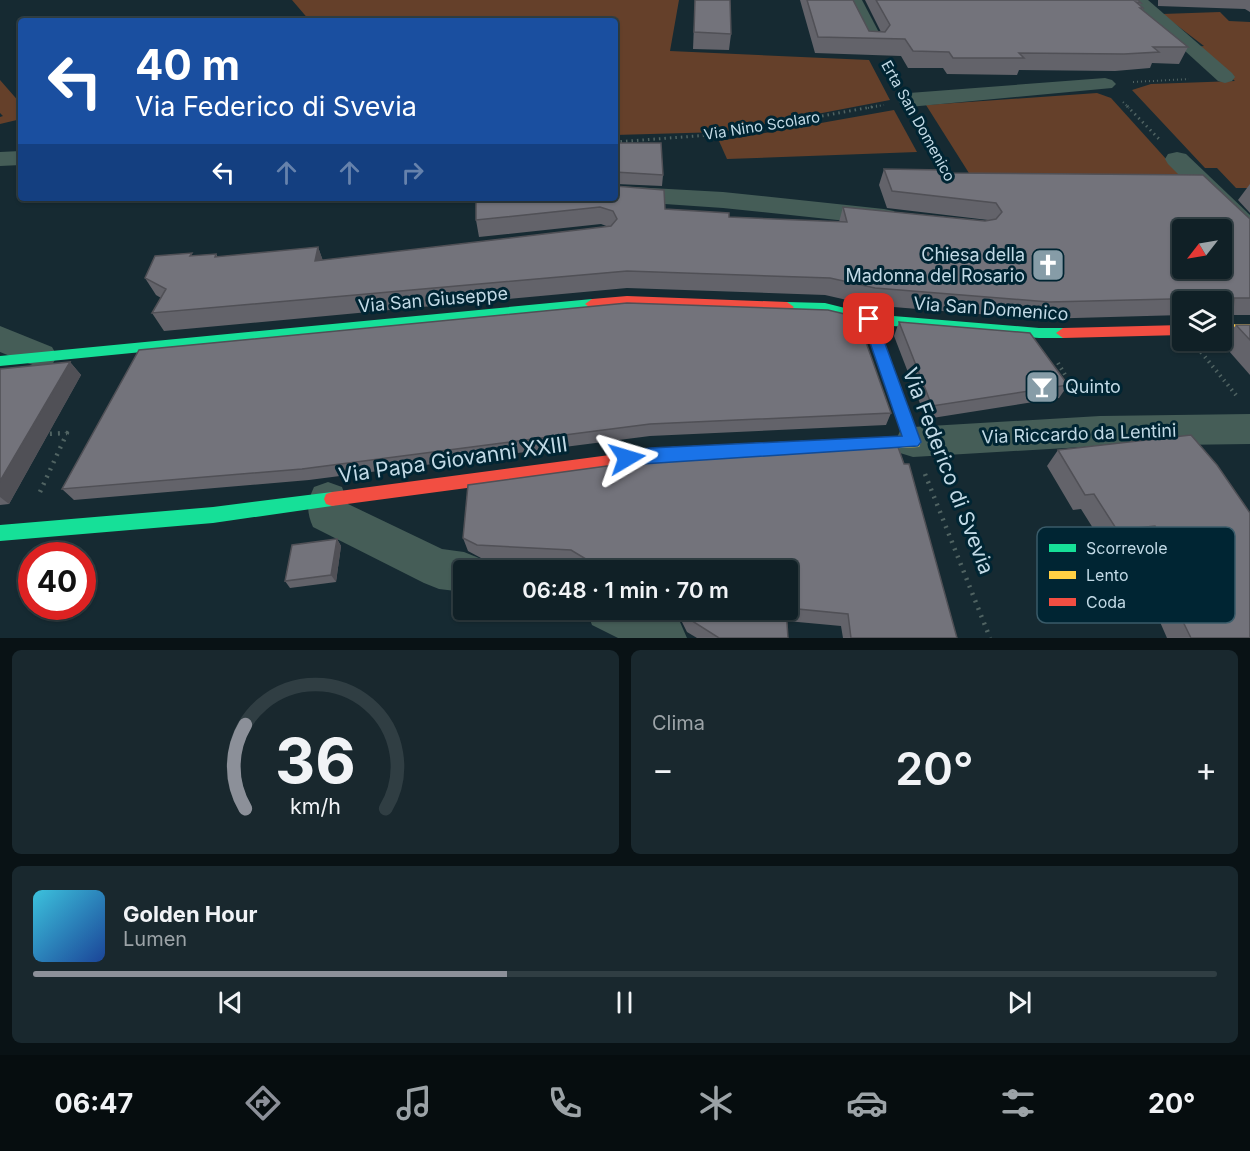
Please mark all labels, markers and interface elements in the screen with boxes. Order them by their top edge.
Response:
text: 40 m [135,39,240,90]
icon: left [36,42,114,120]
street label: Erta San Domenico [877,57,960,185]
text: Via Federico di Svevia [135,90,417,123]
street label: Via Nino Scolaro [703,107,821,144]
icon: left [207,156,240,189]
icon: ahead [270,156,303,189]
icon: ahead [333,156,366,189]
icon: right [396,156,429,189]
north arrow [1172,219,1232,279]
map controls [1172,219,1232,351]
place label: Chiesa della Madonna del Rosario [846,244,1025,286]
church icon: Chiesa della Madonna del Rosario [1030,247,1066,283]
street label: Via San Giuseppe [357,282,509,317]
button: layers [1172,291,1232,351]
pin [843,293,894,344]
street label: Via San Domenico [913,293,1069,324]
icon: arrive [852,302,885,335]
street label: Via Federico di Svevia [898,364,999,578]
bar icon: Quinto [1024,369,1060,405]
place label: Quinto [1065,376,1121,397]
street label: Via Riccardo da Lentini [981,420,1177,447]
position arrow [595,426,659,490]
street label: Via Papa Giovanni XXIII [337,431,569,488]
legend [1037,527,1235,623]
text: Scorrevole [1086,538,1168,558]
speed limit sign: 40 [18,542,96,620]
text: Lento [1086,565,1129,585]
text: 06:48 · 1 min · 70 m [522,577,729,603]
text: Coda [1086,592,1126,612]
text: Clima [652,711,705,735]
text: 36 [275,723,356,798]
text: 20° [895,741,974,796]
text: − [652,749,674,789]
text: + [1195,749,1217,789]
text: km/h [290,793,341,819]
text: Golden Hour [123,901,257,927]
text: Lumen [123,927,187,951]
icon: previous [214,986,247,1019]
icon: pause [608,986,641,1019]
icon: next [1003,986,1036,1019]
icon: directions [242,1082,284,1124]
icon: music [393,1082,435,1124]
icon: phone [544,1082,586,1124]
icon: climate [695,1082,737,1124]
icon: car [846,1082,888,1124]
icon: filters [997,1082,1039,1124]
text: 06:47 [54,1087,133,1120]
text: 20° [1148,1087,1196,1120]

